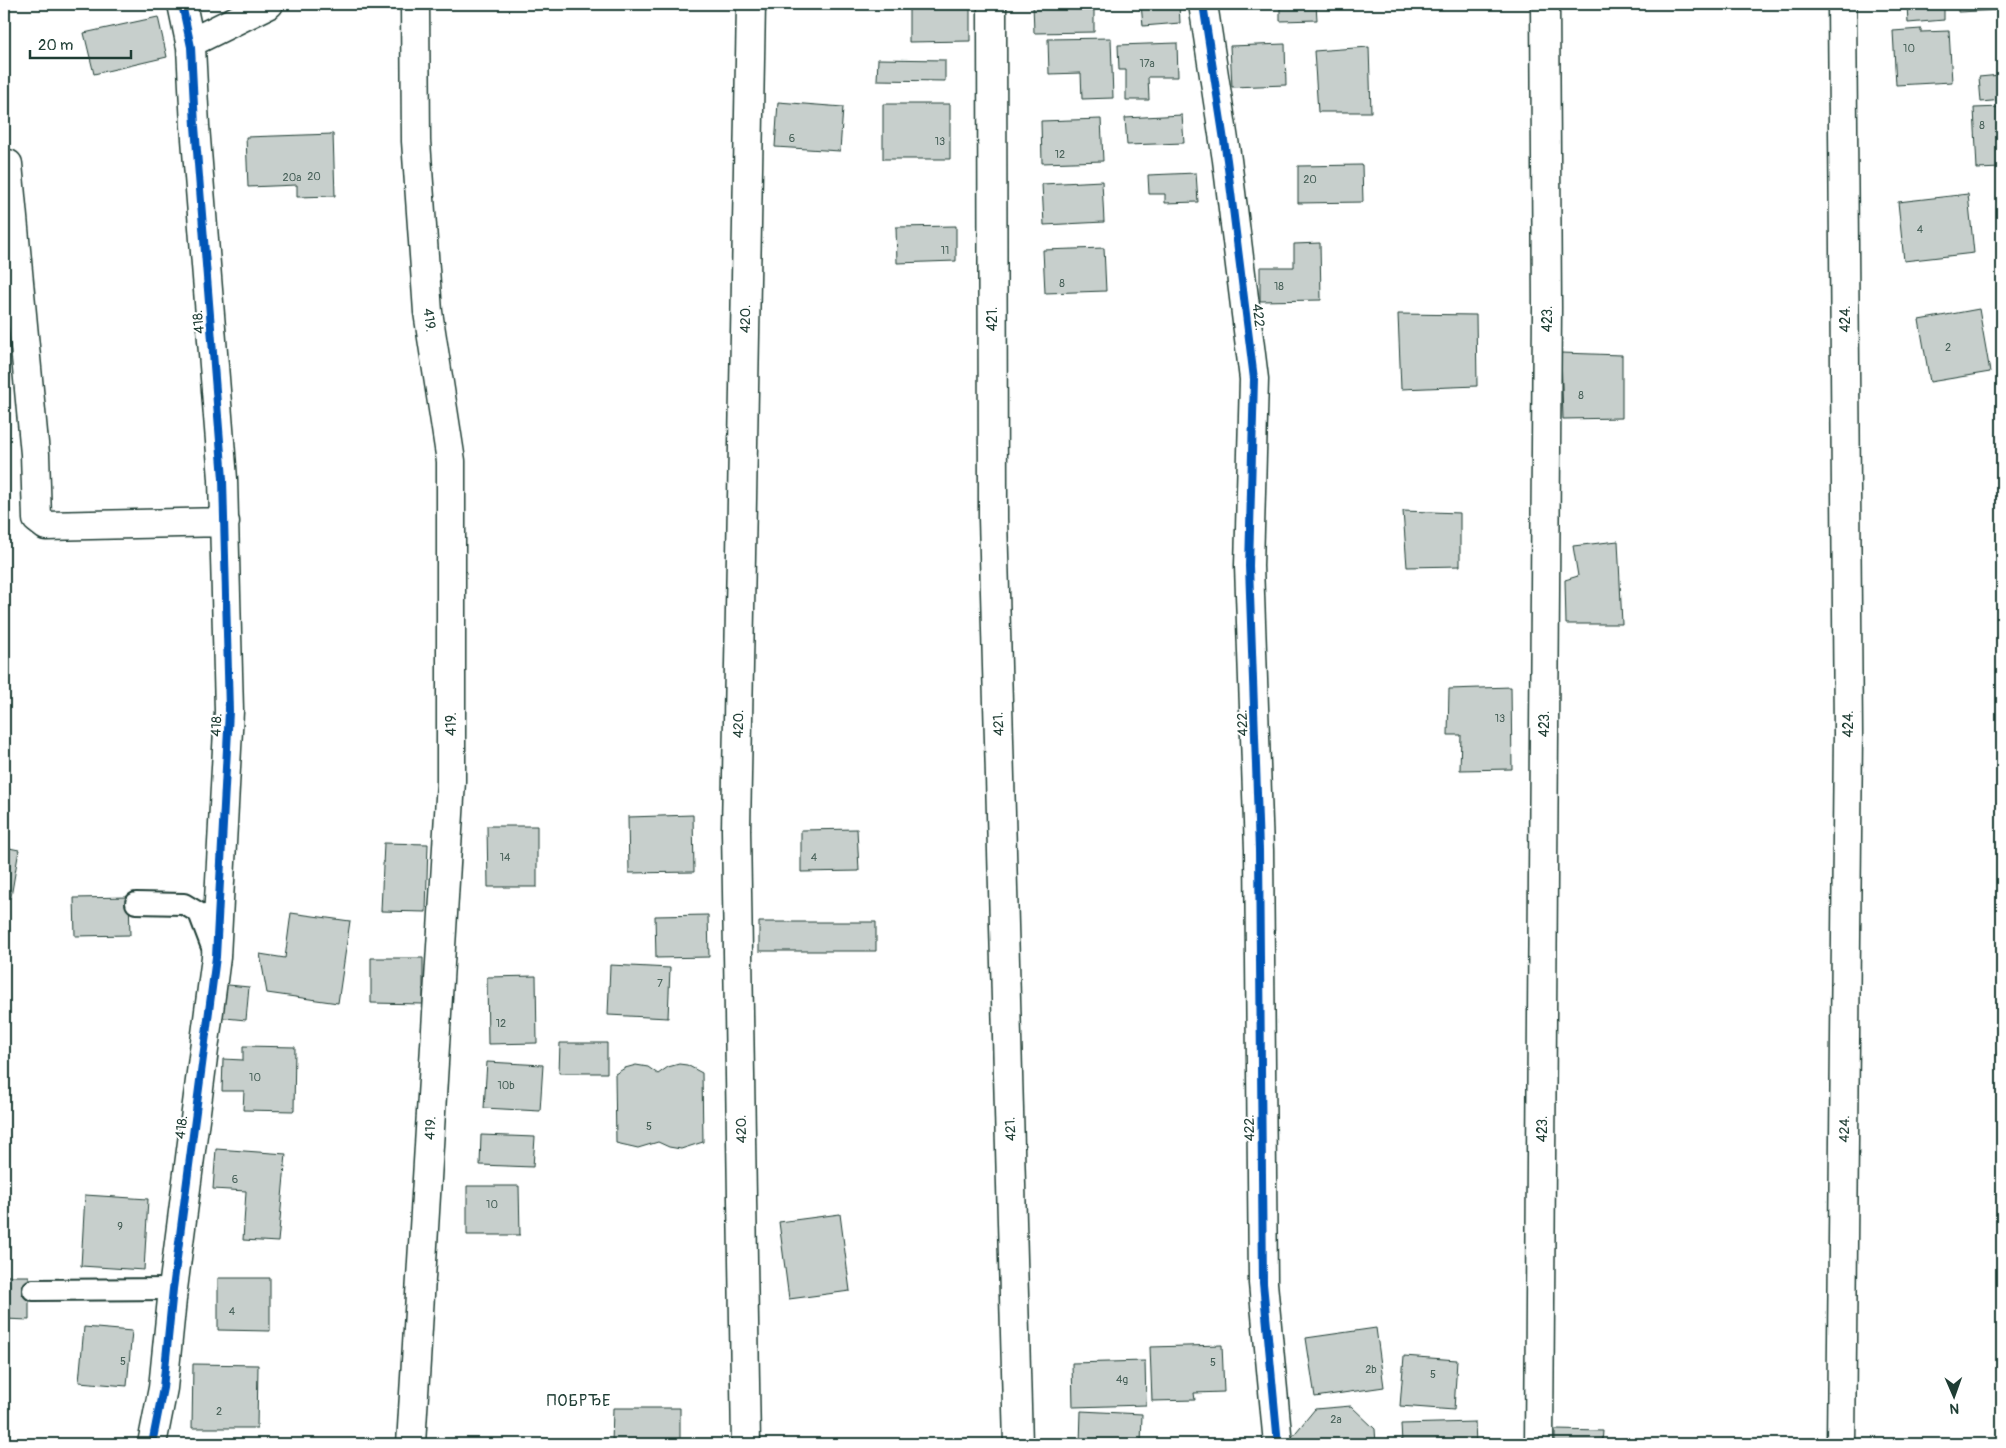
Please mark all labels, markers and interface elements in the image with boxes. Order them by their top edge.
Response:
scale bar [30,28,131,60]
text: 20 m [38,36,73,55]
house number: 10 [1903,42,1915,55]
house number: 17a [1139,57,1155,70]
house number: 8 [1979,119,1985,132]
house number: 6 [789,132,795,145]
house number: 13 [935,135,945,148]
house number: 12 [1055,148,1065,161]
house number: 20 [307,170,321,183]
house number: 20a [283,171,301,184]
house number: 20 [1303,173,1317,186]
house number: 4 [1917,223,1924,236]
house number: 11 [941,244,949,257]
house number: 8 [1059,277,1065,290]
house number: 18 [1274,280,1284,293]
street label: 422. [1248,303,1269,331]
street label: 420. [737,305,754,333]
street label: 424. [1837,305,1854,333]
street label: 423. [1539,306,1556,332]
street label: 419. [420,307,439,333]
street label: 421. [984,307,1001,331]
street label: 418. [189,309,208,335]
house number: 2 [1945,341,1951,354]
house number: 8 [1578,389,1584,402]
street label: 422. [1234,709,1251,737]
street label: 420. [730,710,747,738]
street label: 424. [1840,710,1857,738]
street label: 421. [990,711,1007,737]
street label: 423. [1536,711,1553,737]
street label: 419. [443,712,460,736]
house number: 13 [1495,712,1505,725]
street label: 418. [207,713,226,737]
house number: 14 [500,851,511,864]
house number: 4 [811,851,818,864]
house number: 7 [657,977,663,990]
house number: 12 [496,1017,506,1030]
house number: 10 [249,1071,261,1084]
house number: 10b [497,1079,515,1092]
street label: 418. [172,1114,191,1140]
street label: 422. [1241,1114,1258,1142]
street label: 420. [733,1115,750,1143]
street label: 424. [1836,1115,1853,1143]
street label: 419. [421,1116,440,1140]
street label: 421. [1002,1116,1019,1142]
street label: 423. [1534,1116,1551,1142]
house number: 5 [646,1120,652,1133]
house number: 6 [232,1173,238,1186]
house number: 10 [486,1198,498,1211]
house number: 9 [117,1220,123,1233]
house number: 4 [229,1305,236,1318]
house number: 5 [120,1355,126,1368]
house number: 5 [1210,1356,1216,1369]
house number: 2b [1365,1363,1377,1376]
house number: 5 [1430,1368,1436,1381]
north arrow [1928,1370,1978,1420]
house number: 4g [1116,1373,1128,1386]
district label: ПОБРЂЕ [547,1391,611,1411]
text: N [1949,1400,1959,1417]
house number: 2 [216,1405,222,1418]
house number: 2a [1330,1413,1342,1426]

